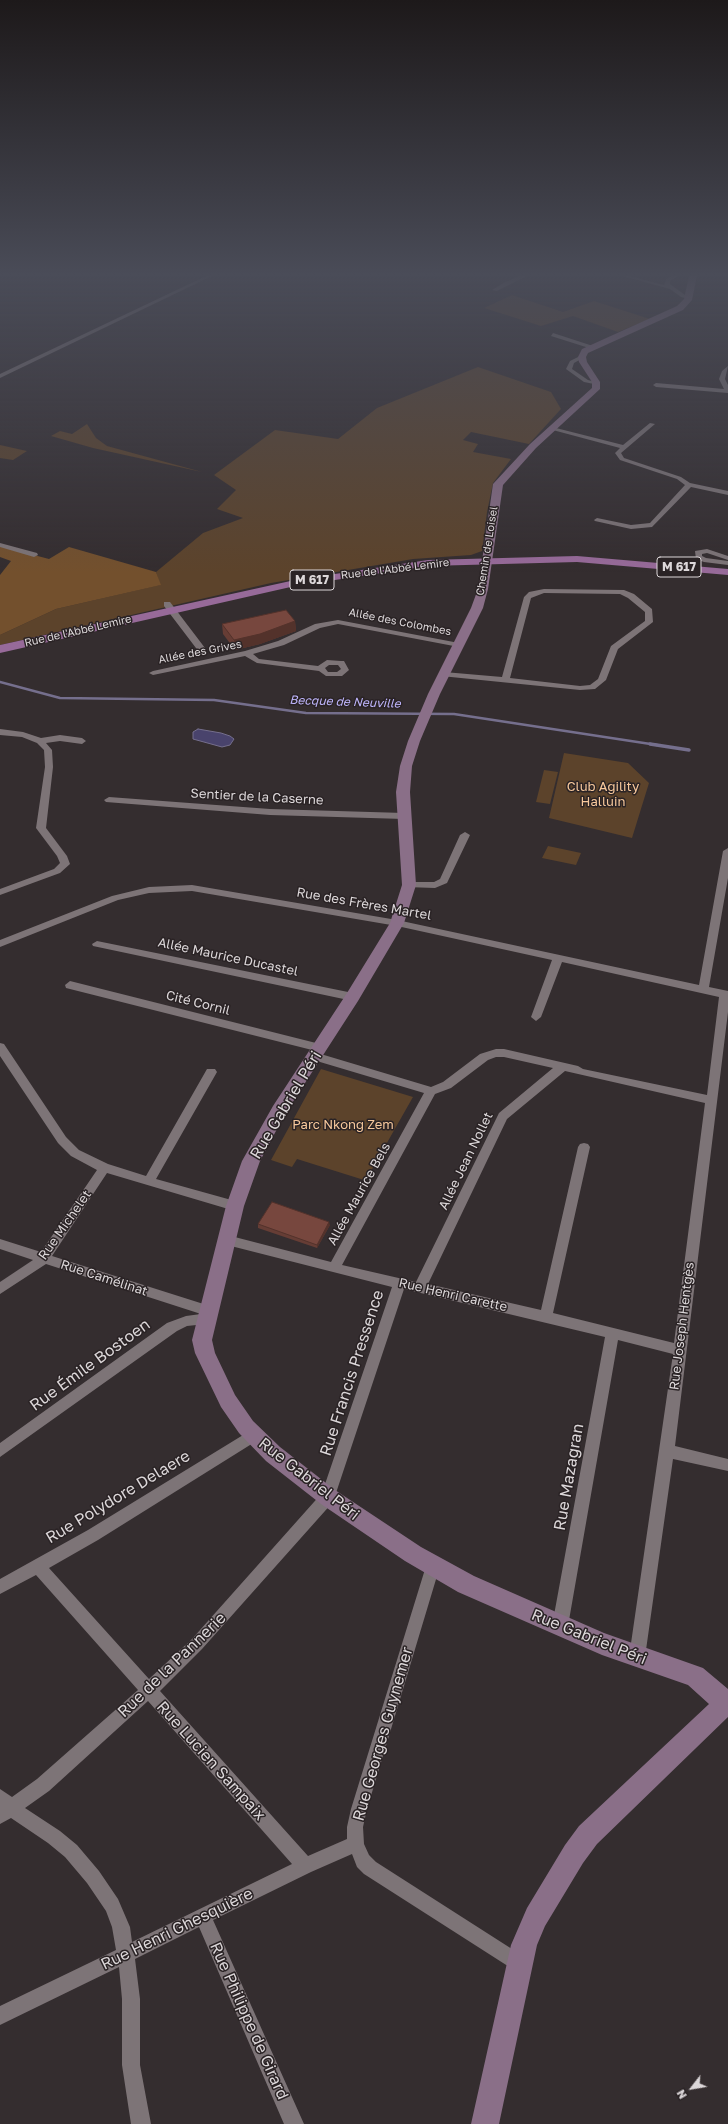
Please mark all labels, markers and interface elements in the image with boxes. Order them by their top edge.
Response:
street label: Chemin de Loisel [473,505,501,597]
street label: Rue de l'Abbé Lemire [340,556,450,582]
road number: M 617 [657,557,701,577]
road number: M 617 [290,570,334,590]
street label: Allée des Colombes [348,606,452,638]
street label: Rue de l'Abbé Lemire [23,612,133,650]
street label: Allée des Grives [157,637,243,667]
water label: Becque de Neuville [289,693,401,711]
park label: Club Agility Halluin [567,779,639,810]
street label: Sentier de la Caserne [190,786,324,808]
street label: Rue des Frères Martel [295,884,433,924]
street label: Allée Maurice Ducastel [156,935,300,979]
street label: Cité Cornil [164,987,232,1019]
street label: Rue Gabriel Péri [246,1047,326,1163]
street label: Allée Jean Nollet [436,1110,496,1212]
park label: Parc Nkong Zem [292,1117,394,1133]
street label: Allée Maurice Bels [324,1140,394,1248]
street label: Rue Michelet [35,1187,95,1263]
street label: Rue Camélinat [59,1257,149,1299]
street label: Rue Joseph Hentgès [666,1261,698,1391]
street label: Rue Henri Carette [397,1275,509,1315]
street label: Rue Francis Pressence [316,1288,388,1458]
street label: Rue Émile Bostoen [26,1315,154,1415]
street label: Rue Mazagran [550,1422,588,1532]
street label: Rue Gabriel Péri [255,1434,363,1524]
street label: Rue Polydore Delaere [42,1446,194,1548]
street label: Rue Gabriel Péri [529,1605,649,1669]
street label: Rue de la Pannerie [114,1608,230,1722]
street label: Rue Georges Guynemer [349,1645,417,1823]
street label: Rue Lucien Sampaix [152,1698,270,1824]
street label: Rue Henri Ghesquière [98,1884,256,1974]
street label: Rue Philippe de Girard [206,1939,292,2103]
north arrow [672,2068,712,2108]
text: N [674,2088,689,2101]

